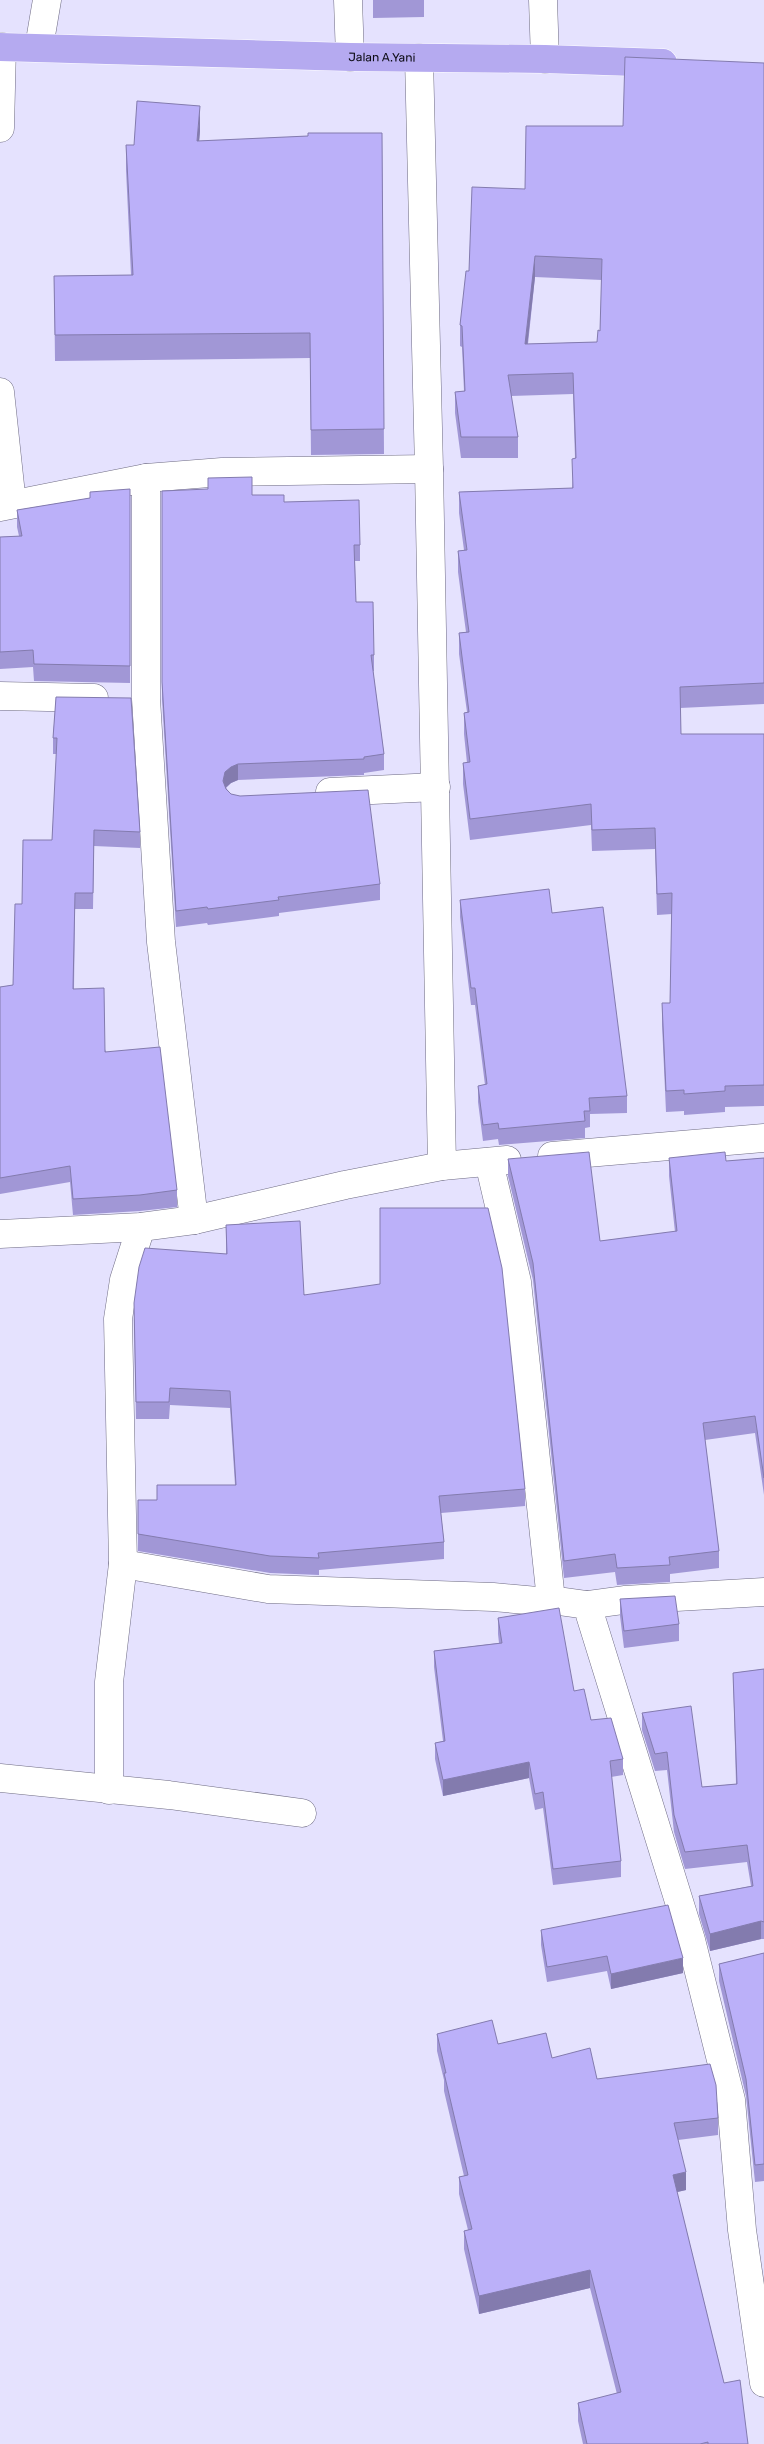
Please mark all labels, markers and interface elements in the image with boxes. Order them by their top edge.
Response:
street label: Jalan A.Yani [348,50,416,65]

